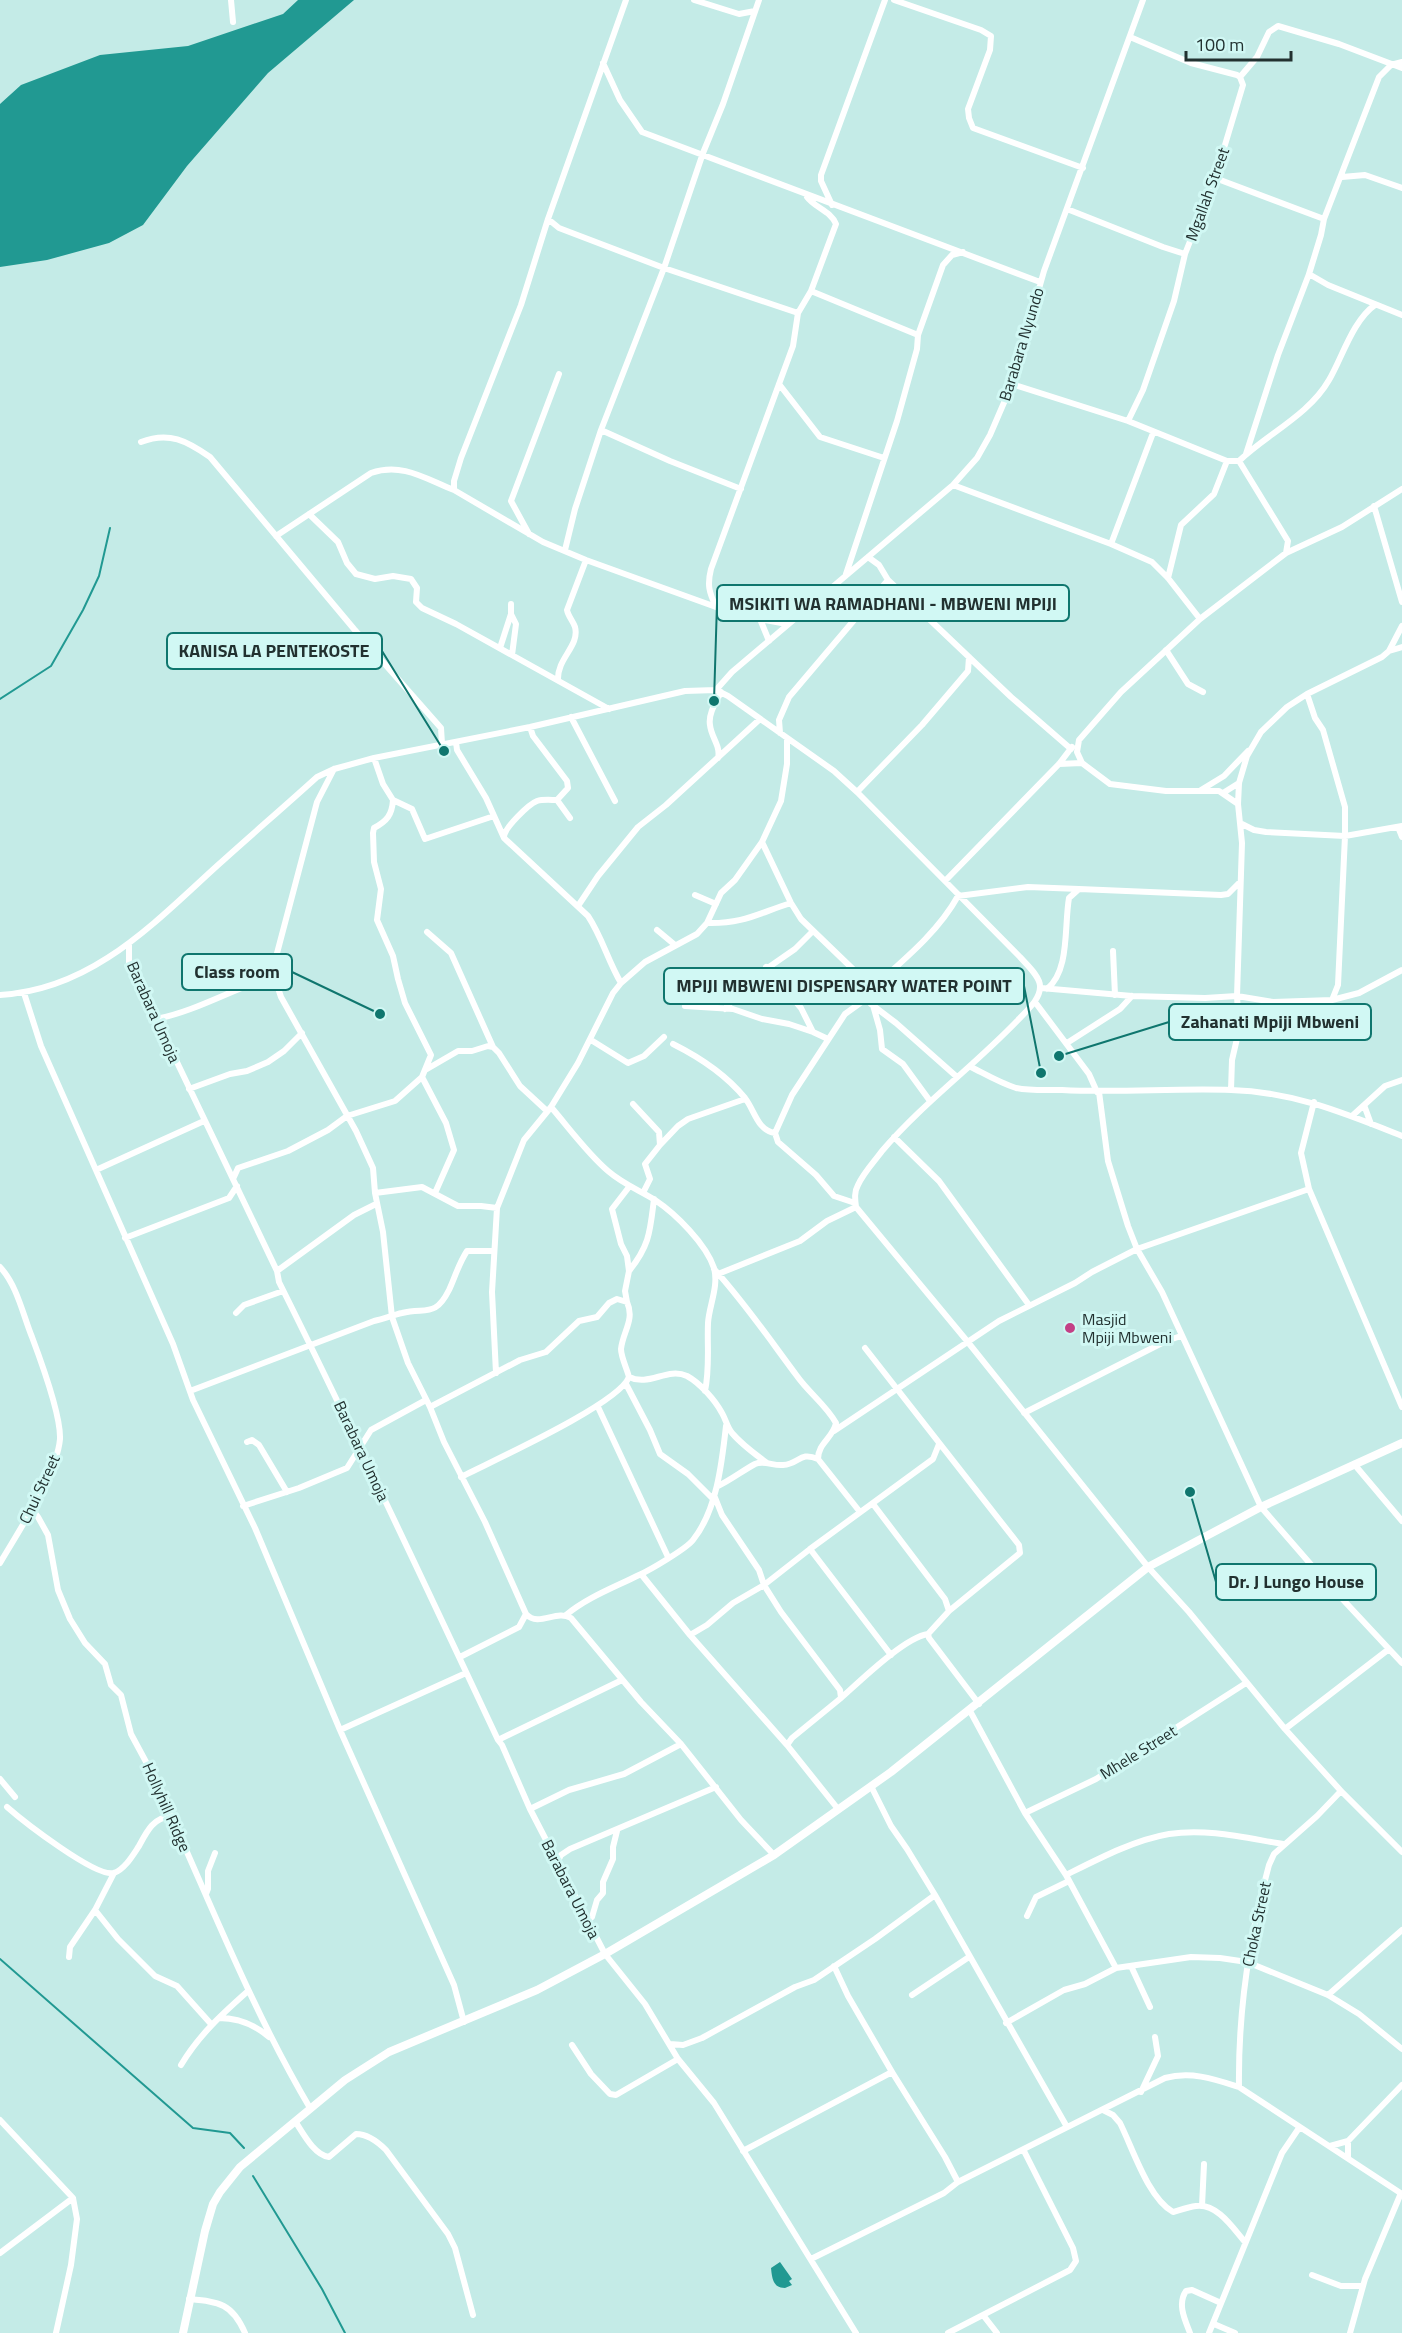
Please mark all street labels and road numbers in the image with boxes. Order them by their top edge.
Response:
street label: Mgallah Street [1179,143,1235,244]
street label: Barabara Nyundo [992,284,1050,404]
street label: Barabara Umoja [121,958,187,1066]
street label: Barabara Umoja [328,1397,396,1505]
street label: Chui Street [12,1450,66,1528]
street label: Mhele Street [1095,1719,1181,1785]
street label: Hollyhill Ridge [137,1759,197,1855]
street label: Barabara Umoja [536,1835,606,1943]
street label: Choka Street [1235,1879,1277,1969]

